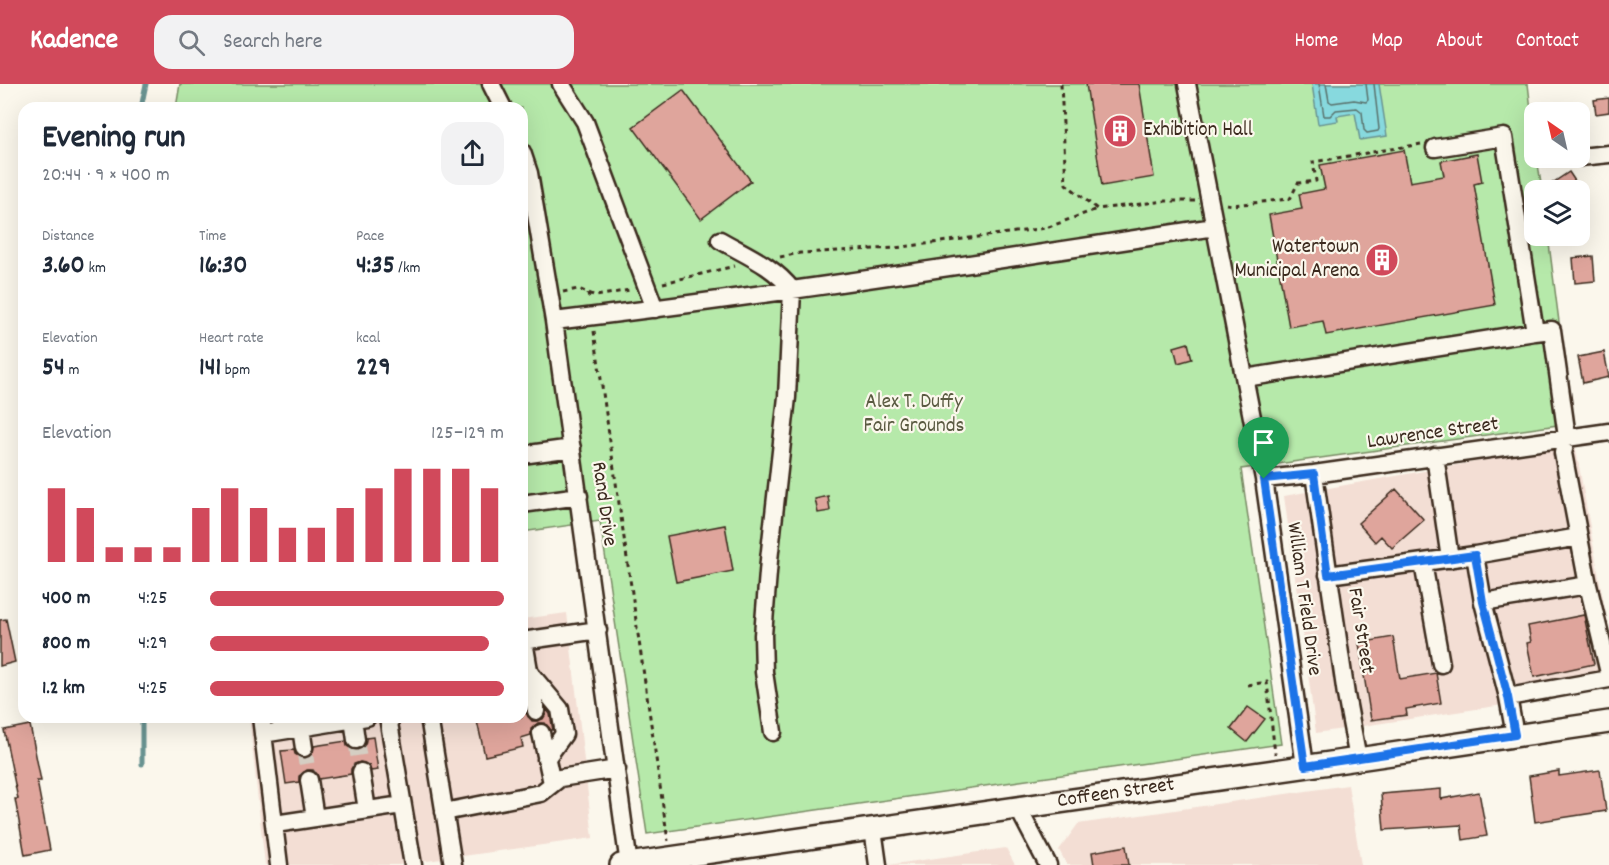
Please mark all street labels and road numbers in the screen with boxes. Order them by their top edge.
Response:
street label: Lawrence Street [1365,410,1501,458]
street label: Rand Drive [582,460,624,548]
street label: William T Field Drive [1277,520,1329,678]
street label: Fair Street [1338,586,1382,676]
street label: Coffeen Street [1055,771,1177,817]

